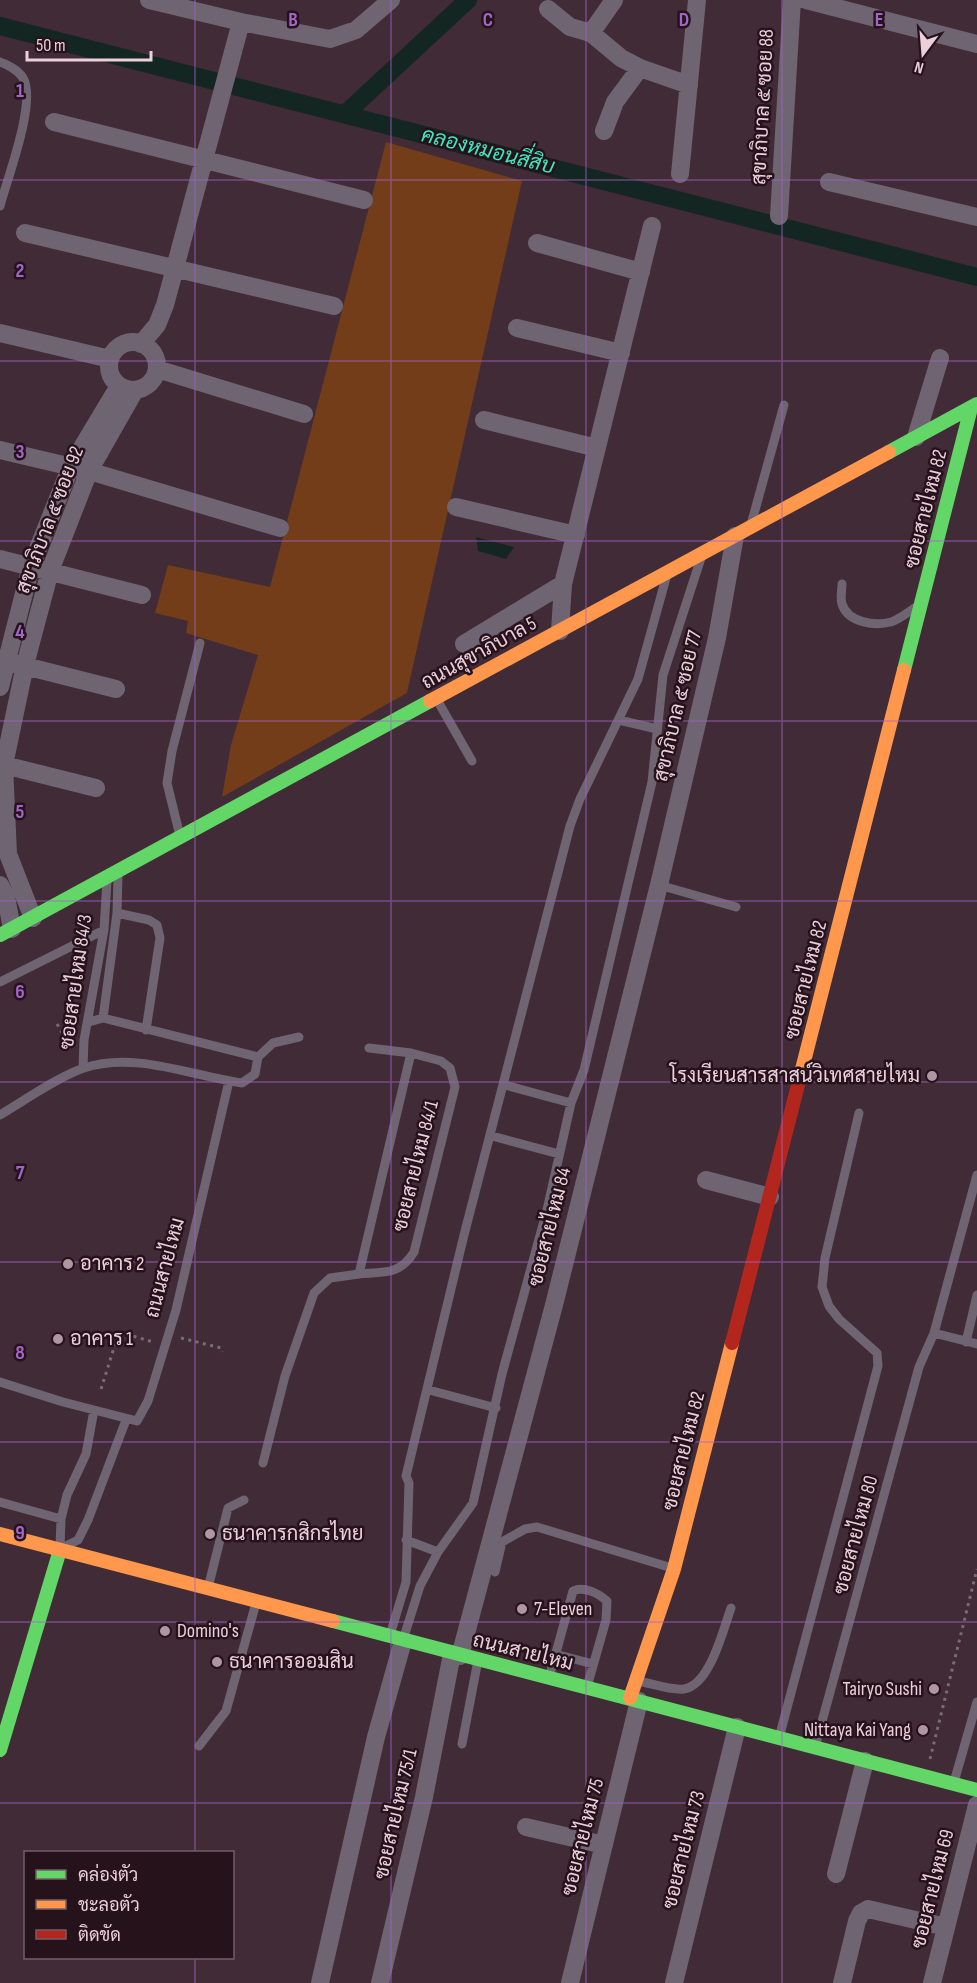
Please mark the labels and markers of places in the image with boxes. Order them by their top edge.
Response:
place label: โรงเรียนสารสาสน์วิเทศสายไหม [669,1061,920,1088]
marker: โรงเรียนสารสาสน์วิเทศสายไหม [925,1069,939,1083]
place label: อาคาร 2 [80,1252,144,1276]
marker: อาคาร 2 [61,1257,75,1271]
place label: อาคาร 1 [70,1327,133,1351]
marker: อาคาร 1 [51,1332,65,1346]
place label: ธนาคารกสิกรไทย [222,1520,363,1546]
marker: ธนาคารกสิกรไทย [203,1527,217,1541]
place label: 7-Eleven [534,1597,592,1621]
marker: 7-Eleven [515,1602,529,1616]
place label: Domino's [177,1619,239,1643]
marker: Domino's [158,1624,172,1638]
place label: ธนาคารออมสิน [229,1649,354,1674]
marker: ธนาคารออมสิน [210,1655,224,1669]
place label: Tairyo Sushi [842,1677,922,1701]
marker: Tairyo Sushi [927,1682,941,1696]
place label: Nittaya Kai Yang [804,1718,911,1742]
marker: Nittaya Kai Yang [916,1723,930,1737]

